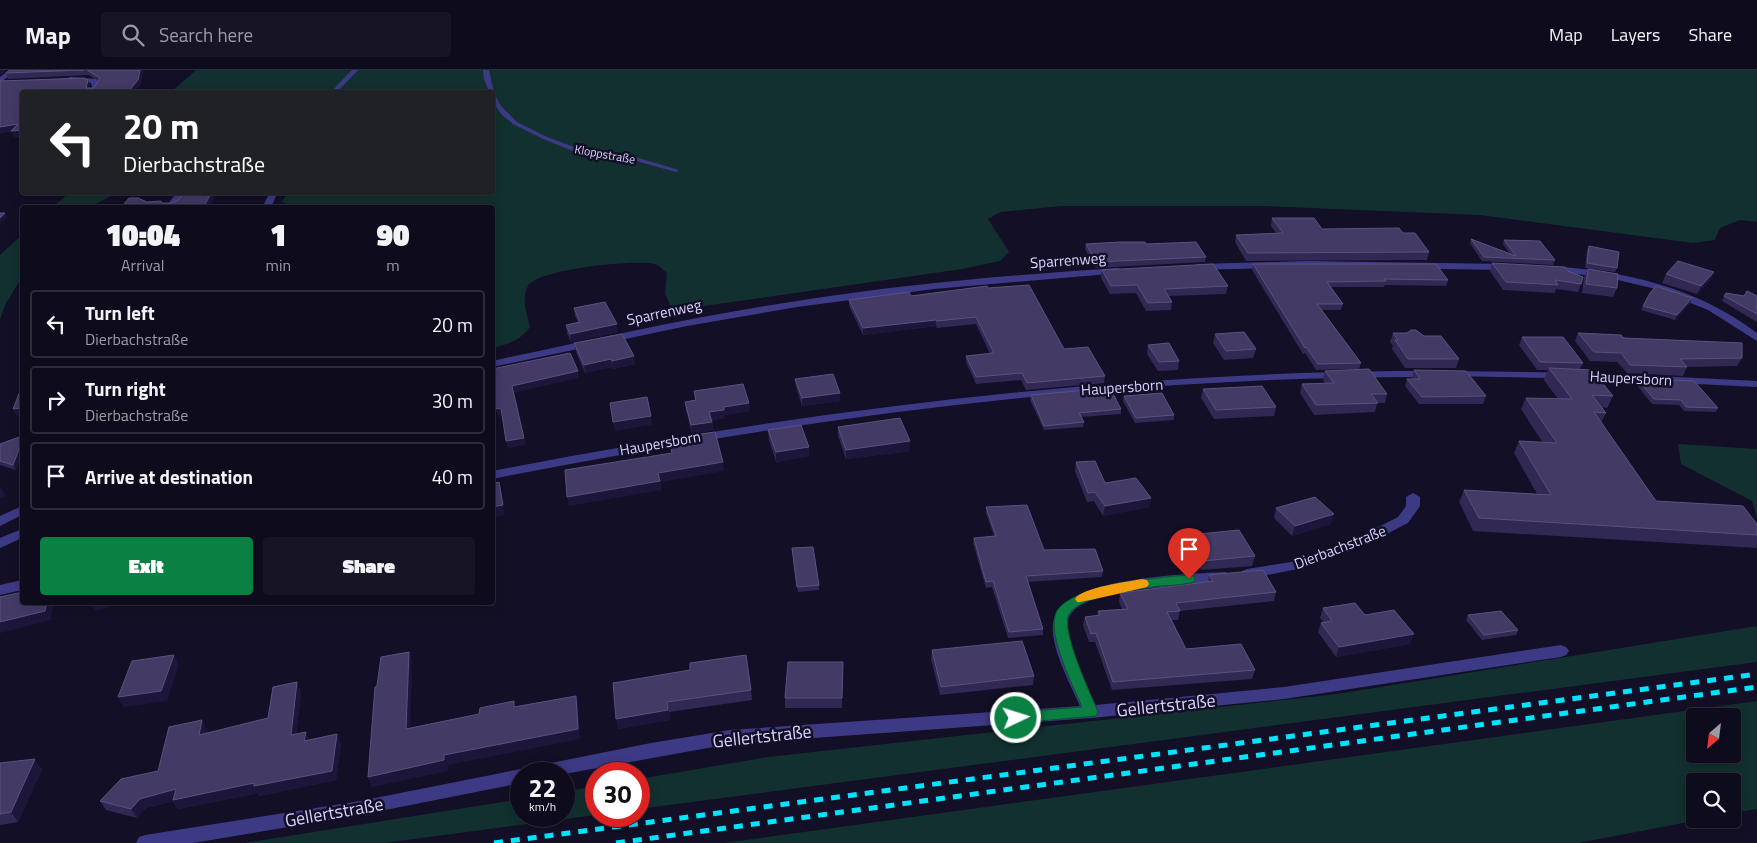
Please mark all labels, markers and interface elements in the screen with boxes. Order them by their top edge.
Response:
search box [101,12,451,57]
text: Map [25,17,71,53]
text: Search here [159,20,253,49]
icon: search [119,21,147,49]
text: Map [1549,21,1583,48]
text: Layers [1611,21,1660,48]
text: Share [1688,21,1732,48]
text: 20 m [123,99,199,153]
icon: left [40,110,105,175]
street label: Kloppstraße [573,139,637,169]
text: Dierbachstraße [123,147,265,181]
text: 10:04 [105,212,180,258]
text: 1 [270,212,287,258]
text: 90 [377,212,410,258]
street label: Sparrenweg [1029,246,1107,274]
text: Arrival [121,253,164,277]
text: min [266,253,291,277]
text: m [386,253,400,277]
street label: Sparrenweg [624,293,704,331]
text: Turn left [85,298,155,327]
icon: left [42,310,70,338]
text: 20 m [432,310,473,339]
text: Dierbachstraße [85,327,188,351]
street label: Haupersborn [1589,364,1673,392]
street label: Haupersborn [1080,373,1164,401]
text: Turn right [85,374,166,403]
icon: right [42,386,70,414]
text: 30 m [432,386,473,415]
text: Dierbachstraße [85,403,188,427]
street label: Haupersborn [617,425,703,461]
icon: arrive [42,462,70,490]
text: Arrive at destination [85,462,253,491]
text: 40 m [432,462,473,491]
street label: Dierbachstraße [1291,519,1389,575]
pin [1168,528,1210,579]
icon: arrive [1175,535,1203,563]
button: Exit [40,537,253,595]
button: Share [263,537,475,595]
street label: Gellertstraße [1115,686,1217,724]
position arrow [989,691,1041,743]
north arrow [1686,708,1741,762]
map controls [1686,708,1741,828]
street label: Gellertstraße [711,717,813,755]
speed limit sign: 30 [585,762,650,827]
text: 22 [528,769,557,807]
button: search [1686,773,1741,828]
street label: Gellertstraße [283,790,385,834]
text: km/h [529,797,556,816]

